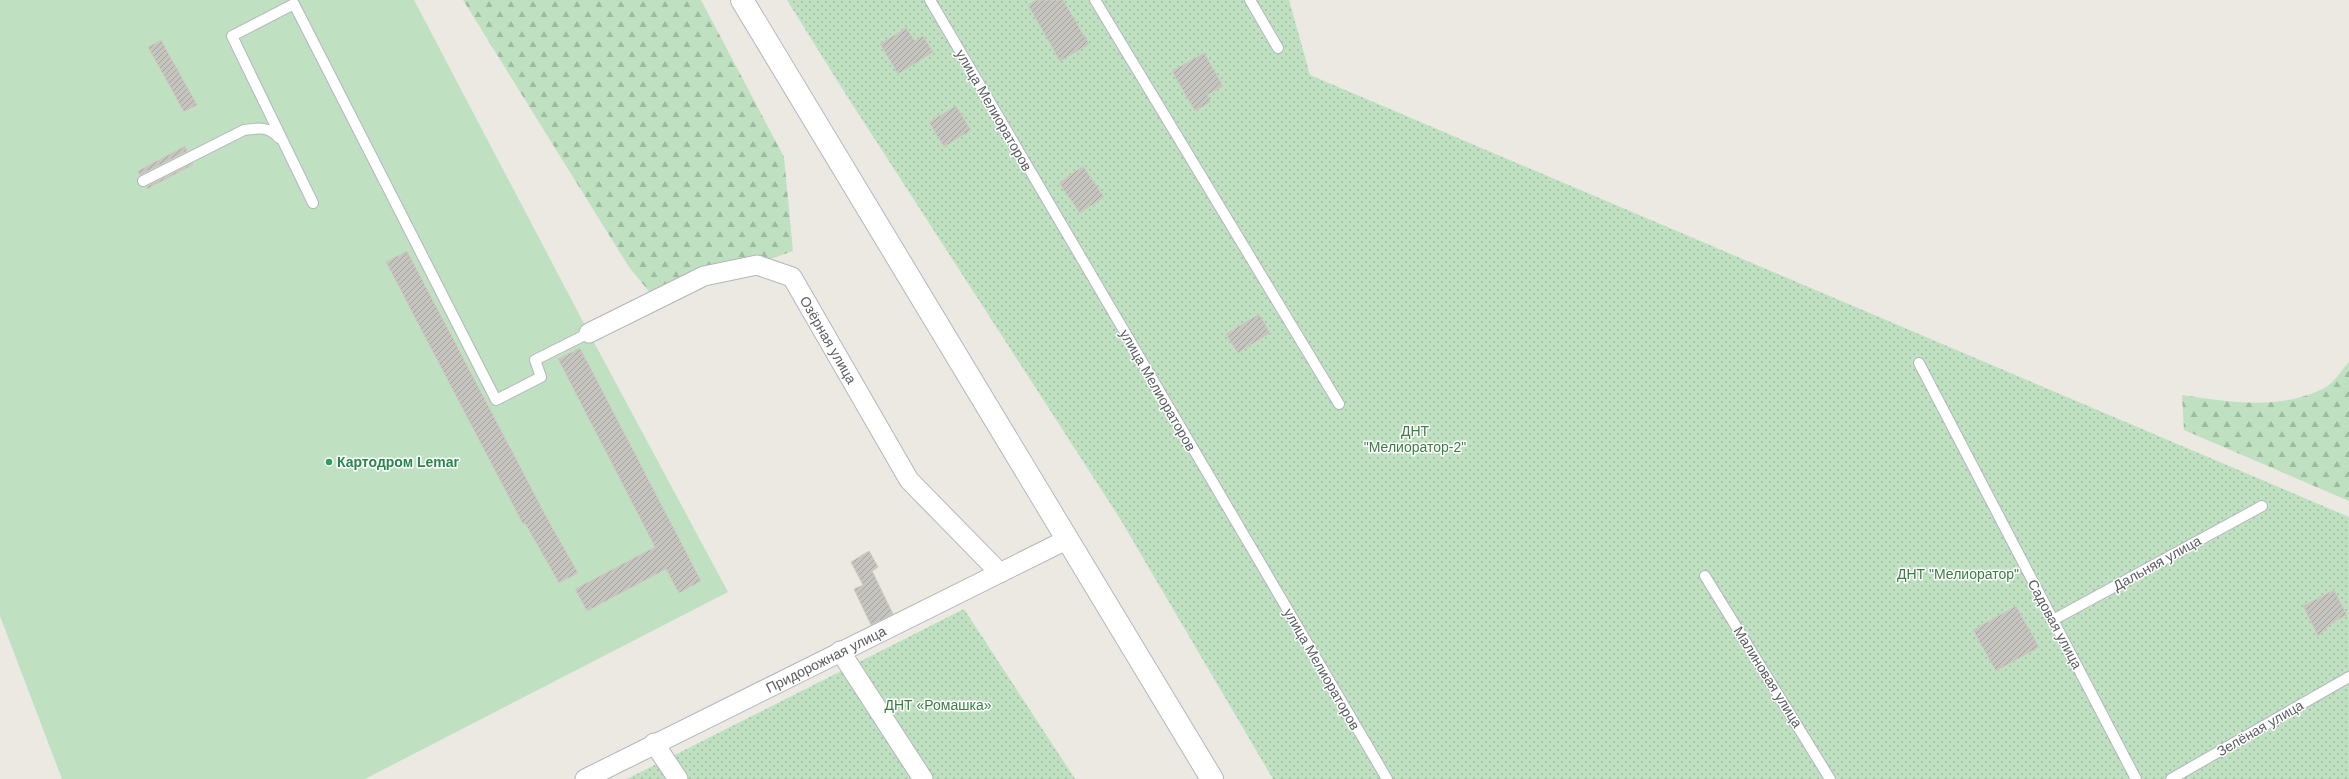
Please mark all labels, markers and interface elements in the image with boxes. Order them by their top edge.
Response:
street label: улица Мелиораторов [953,46,1035,174]
street label: Озёрная улица [797,293,860,387]
street label: улица Мелиораторов [1117,326,1199,454]
park label: ДНТ "Мелиоратор-2" [1364,423,1466,455]
place label: Картодром Lemar [337,454,460,470]
marker: Картодром Lemar [324,457,334,467]
street label: Дальняя улица [2110,532,2204,594]
park label: ДНТ "Мелиоратор" [1897,566,2019,582]
street label: Садовая улица [2025,577,2085,672]
street label: улица Мелиораторов [1281,605,1363,733]
street label: Придорожная улица [763,623,889,696]
street label: Малиновая улица [1730,624,1806,731]
park label: ДНТ «Ромашка» [885,697,992,713]
street label: Зелёная улица [2214,697,2306,759]

